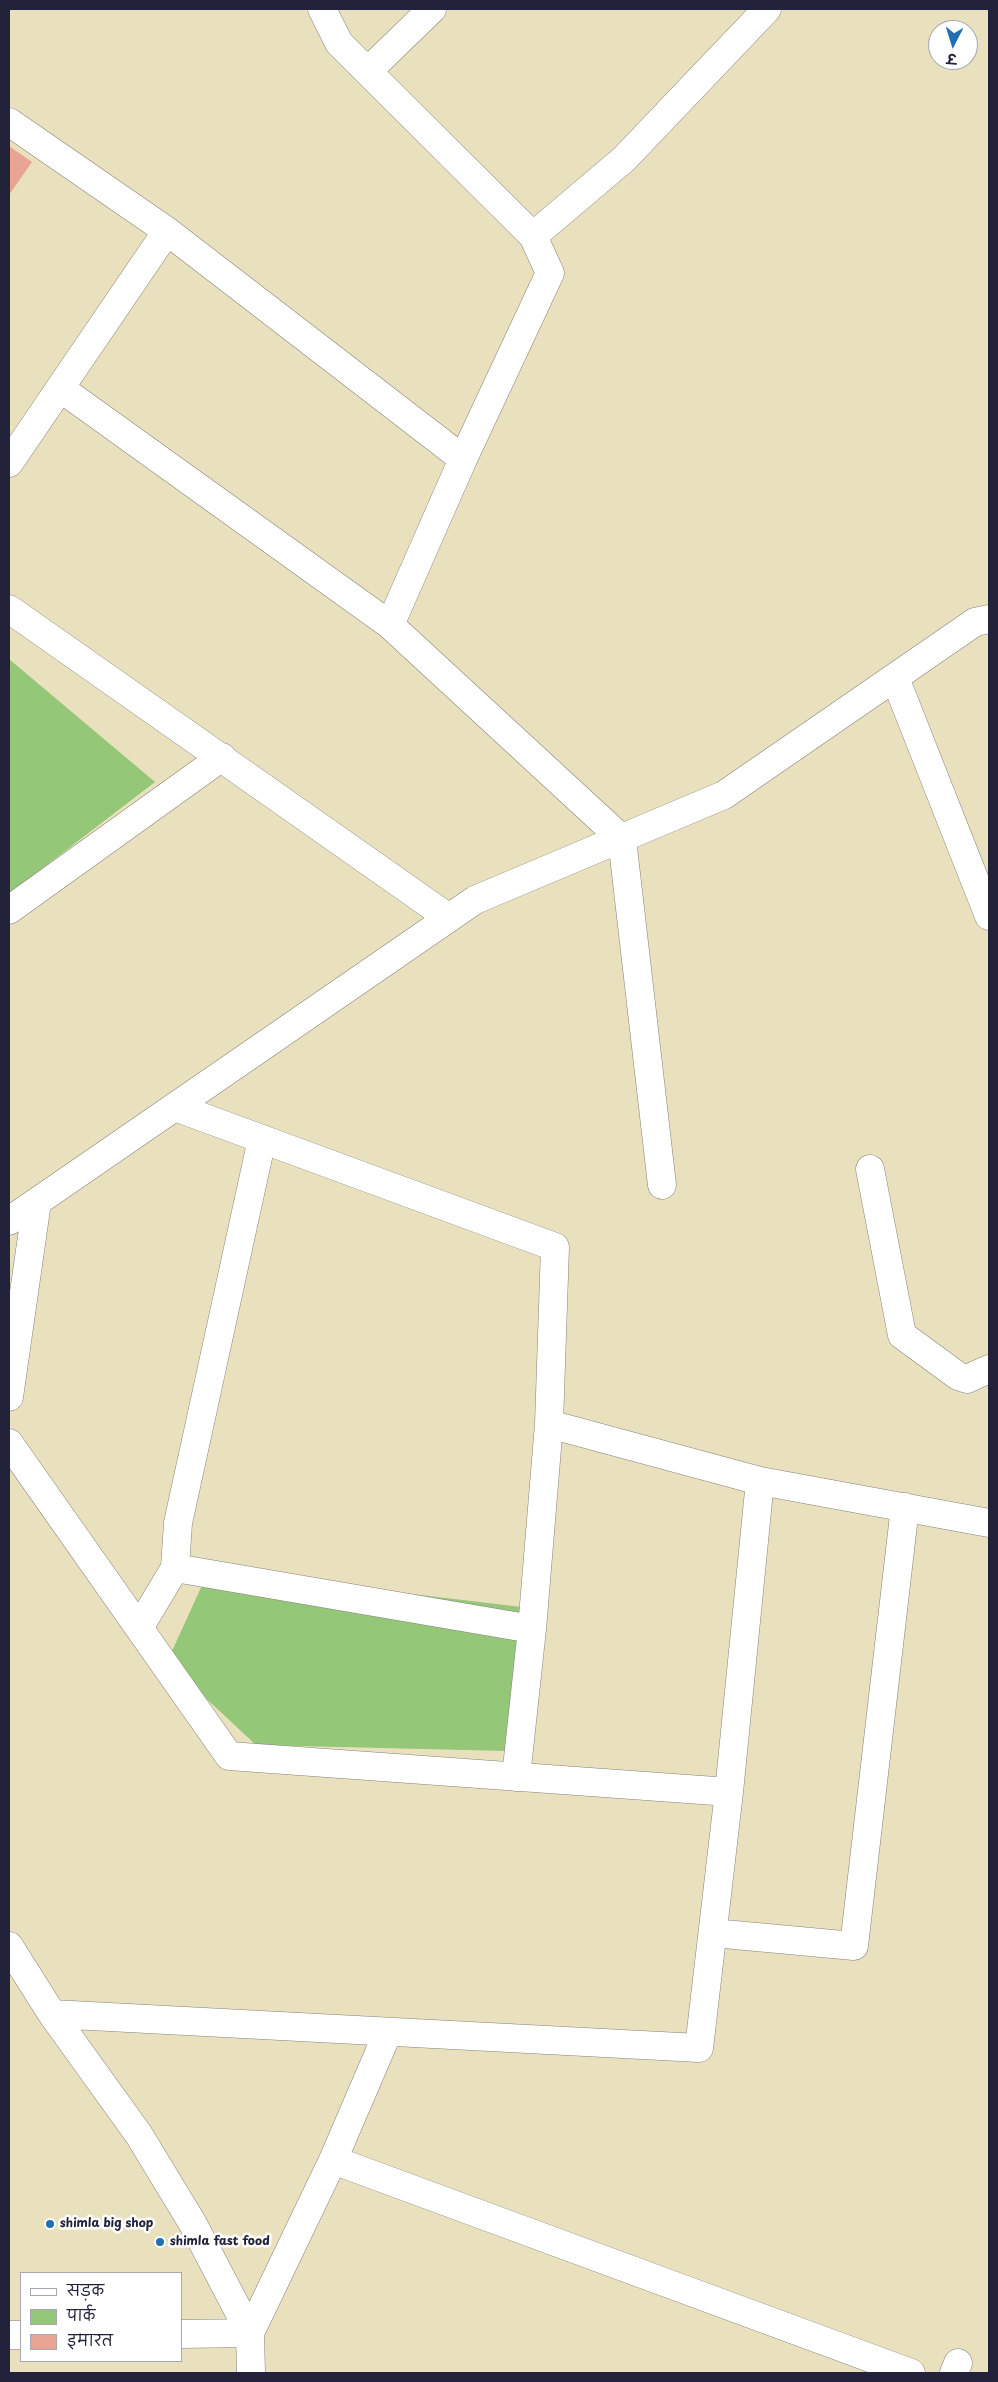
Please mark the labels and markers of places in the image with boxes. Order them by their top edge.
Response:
place label: shimla big shop [60,2217,153,2231]
marker: shimla big shop [44,2218,56,2230]
place label: shimla fast food [170,2235,270,2249]
marker: shimla fast food [154,2236,166,2248]

